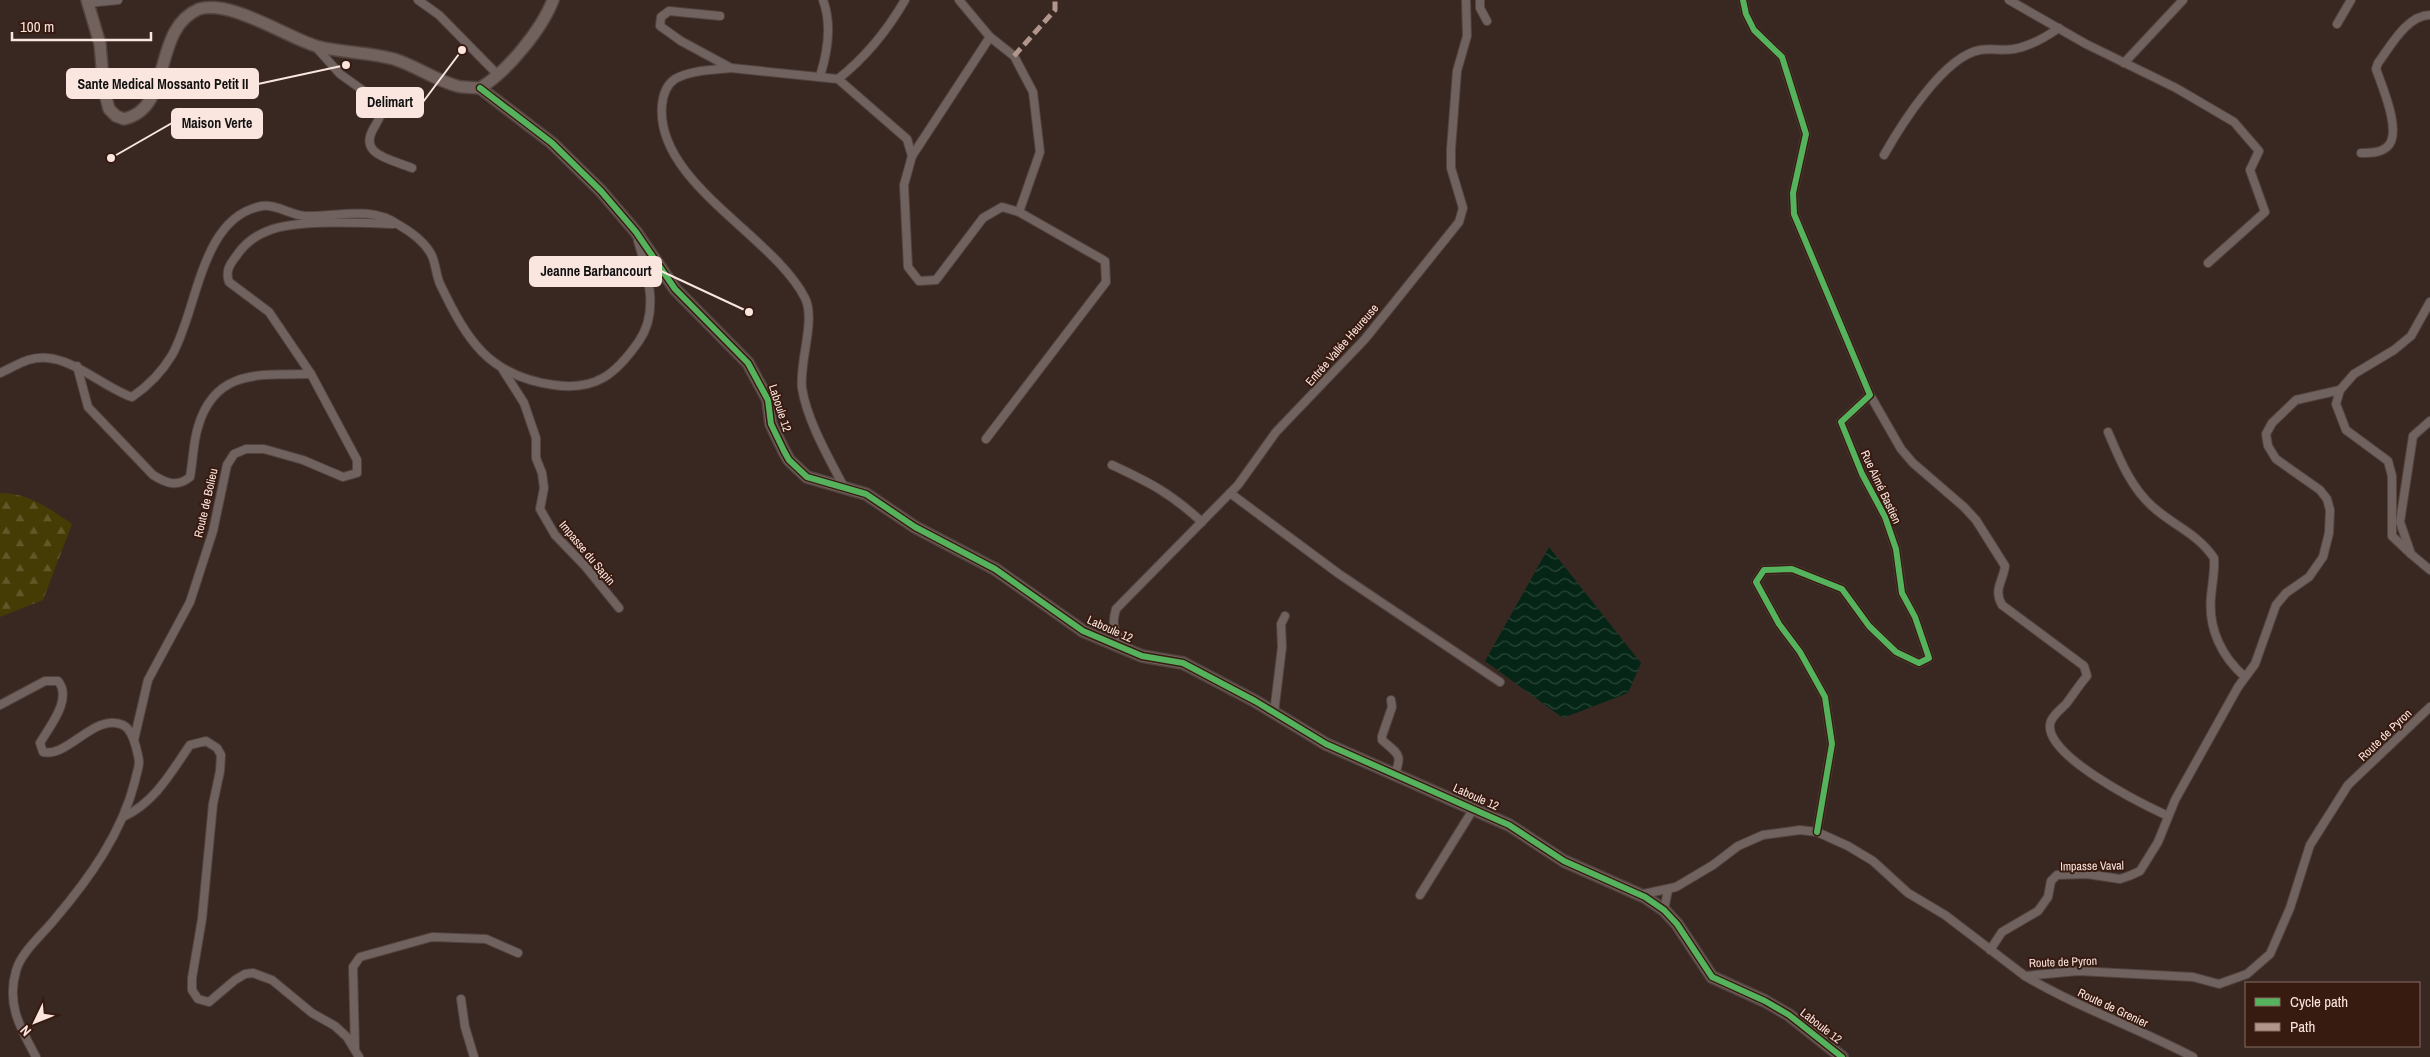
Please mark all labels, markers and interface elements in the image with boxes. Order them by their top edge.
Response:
scale bar [12,10,151,42]
text: 100 m [20,16,54,37]
callout: Sante Medical Mossanto Petit II [67,69,258,98]
text: Sante Medical Mossanto Petit II [78,75,248,93]
callout: Delimart [357,88,423,117]
text: Delimart [367,93,413,111]
callout: Maison Verte [172,109,262,138]
text: Maison Verte [182,114,252,132]
callout: Jeanne Barbancourt [530,257,661,286]
text: Jeanne Barbancourt [540,262,652,280]
street label: Entrée Vallée Heureuse [1302,301,1382,389]
street label: Laboule 12 [765,382,795,434]
street label: Rue Aimé Bastien [1857,448,1905,526]
street label: Route de Bolieu [190,467,222,539]
street label: Impasse du Sapin [555,517,619,589]
street label: Laboule 12 [1084,612,1136,646]
street label: Route de Pyron [2355,705,2415,765]
street label: Laboule 12 [1450,780,1502,814]
street label: Impasse Vaval [2060,857,2124,875]
street label: Route de Pyron [2029,953,2097,971]
legend [2245,982,2420,1047]
street label: Route de Grenier [2075,985,2151,1032]
text: Cycle path [2290,991,2348,1012]
north arrow [10,997,60,1047]
street label: Laboule 12 [1797,1005,1845,1047]
text: Path [2290,1016,2315,1037]
text: N [16,1022,35,1040]

